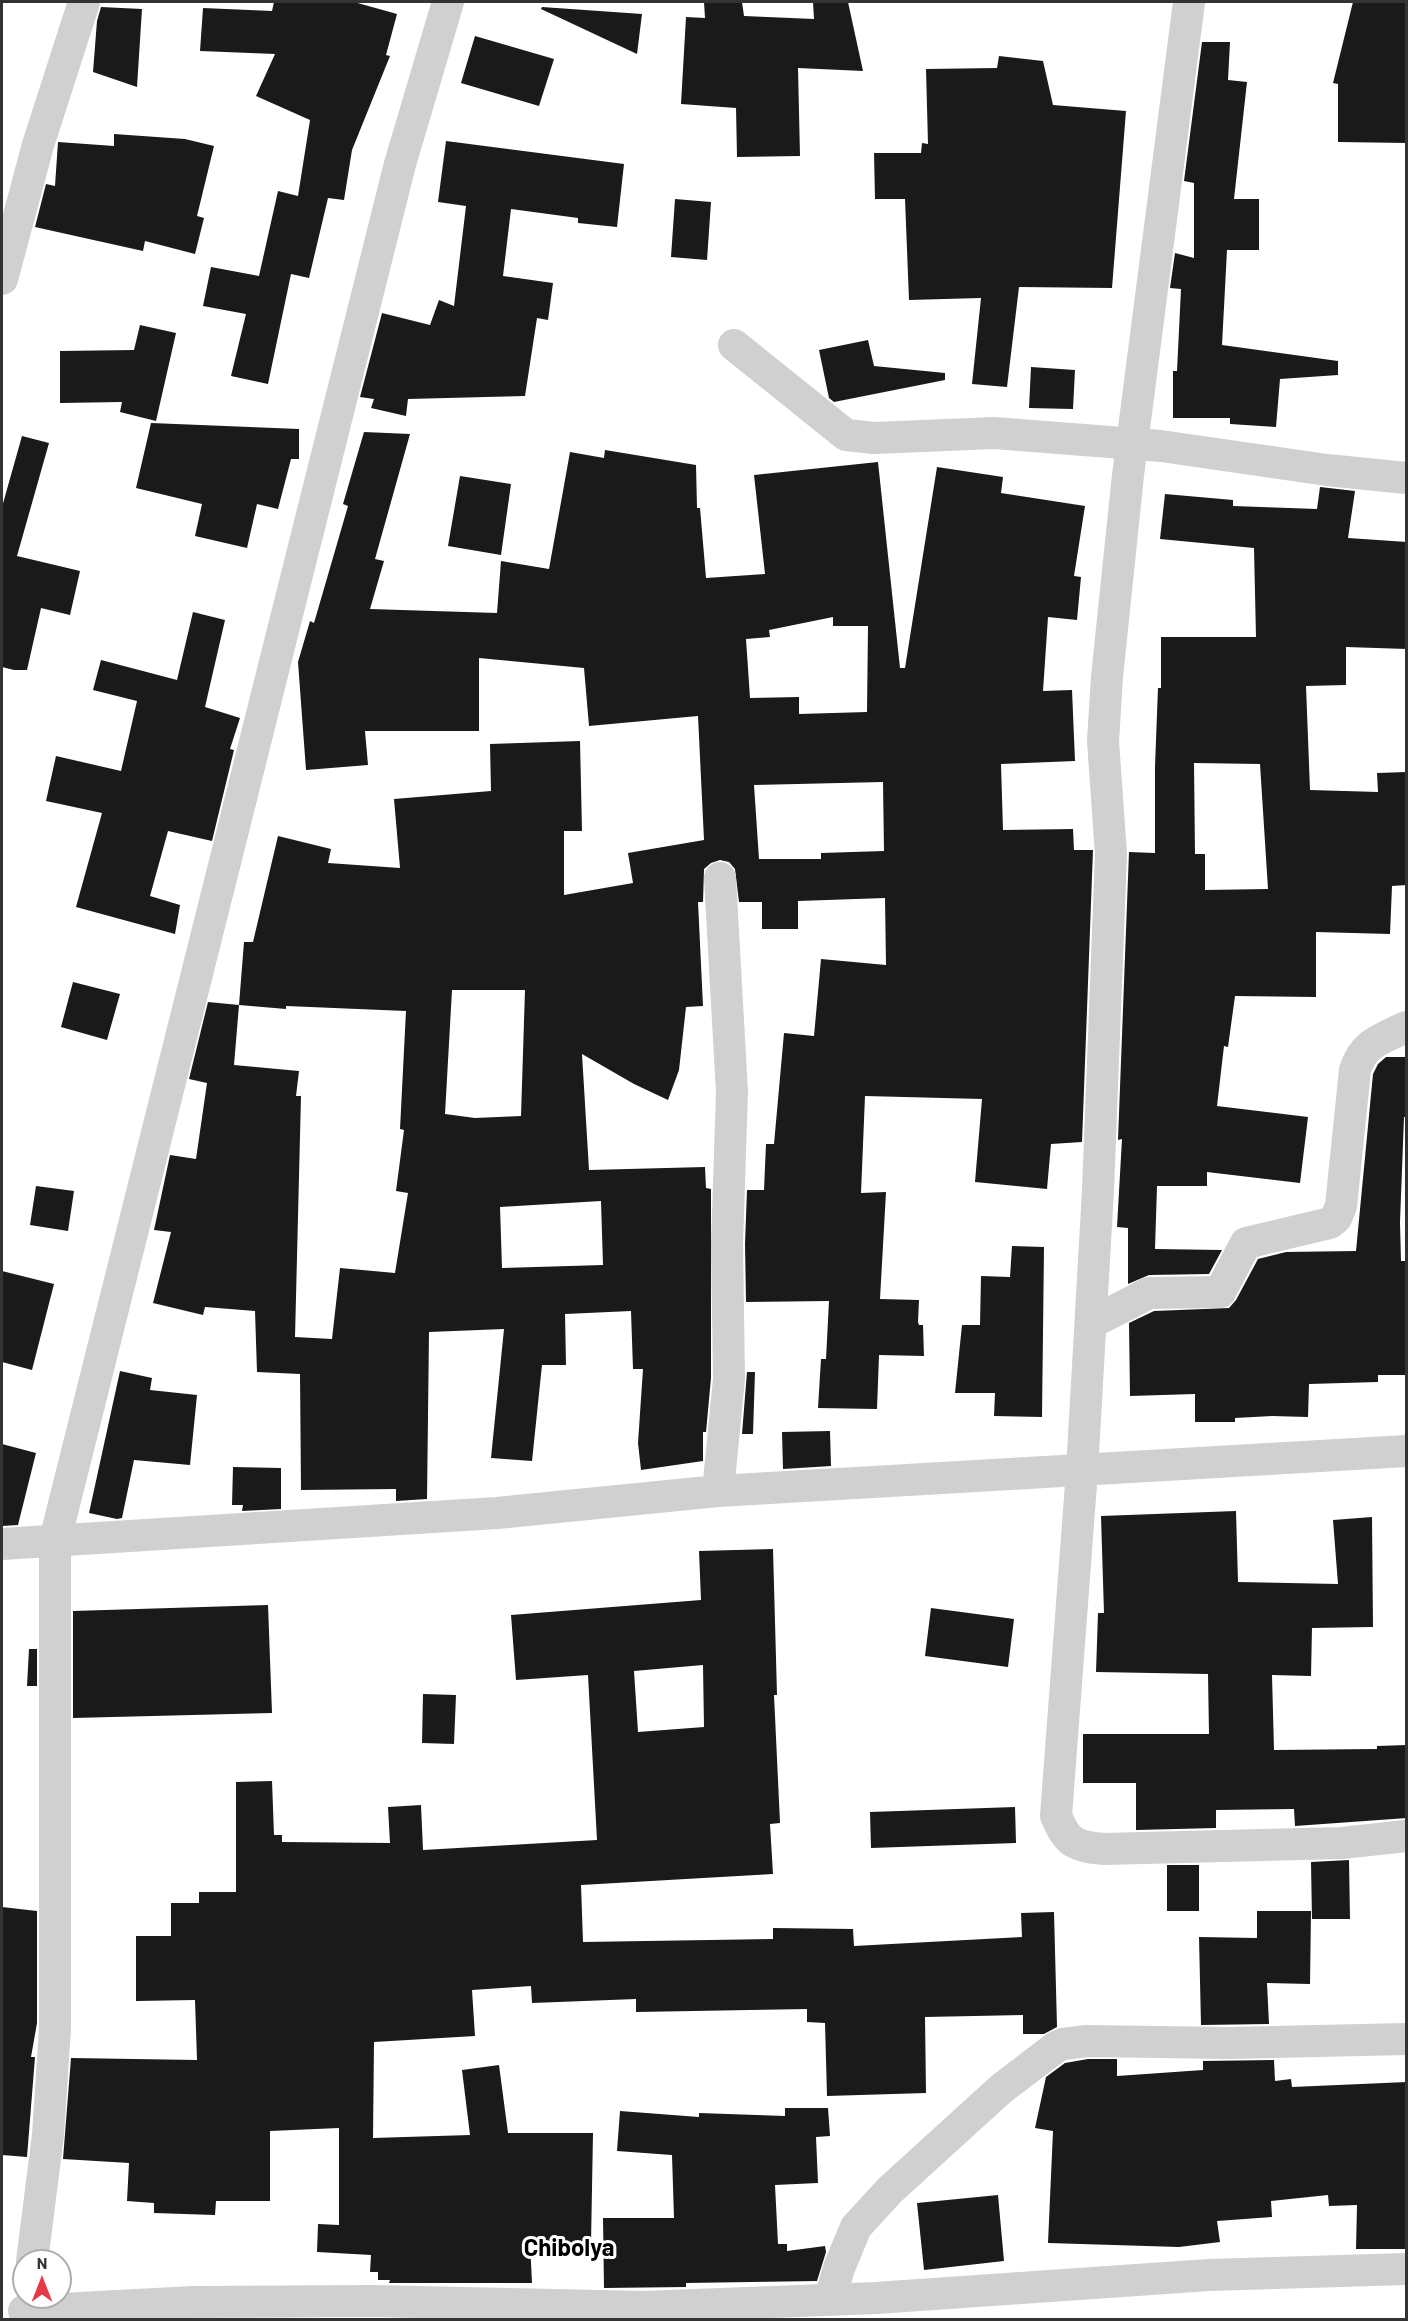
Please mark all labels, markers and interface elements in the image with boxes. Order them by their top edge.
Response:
district label: Chibolya [524,2234,614,2262]
north arrow [12,2249,72,2309]
text: N [37,2253,47,2272]

